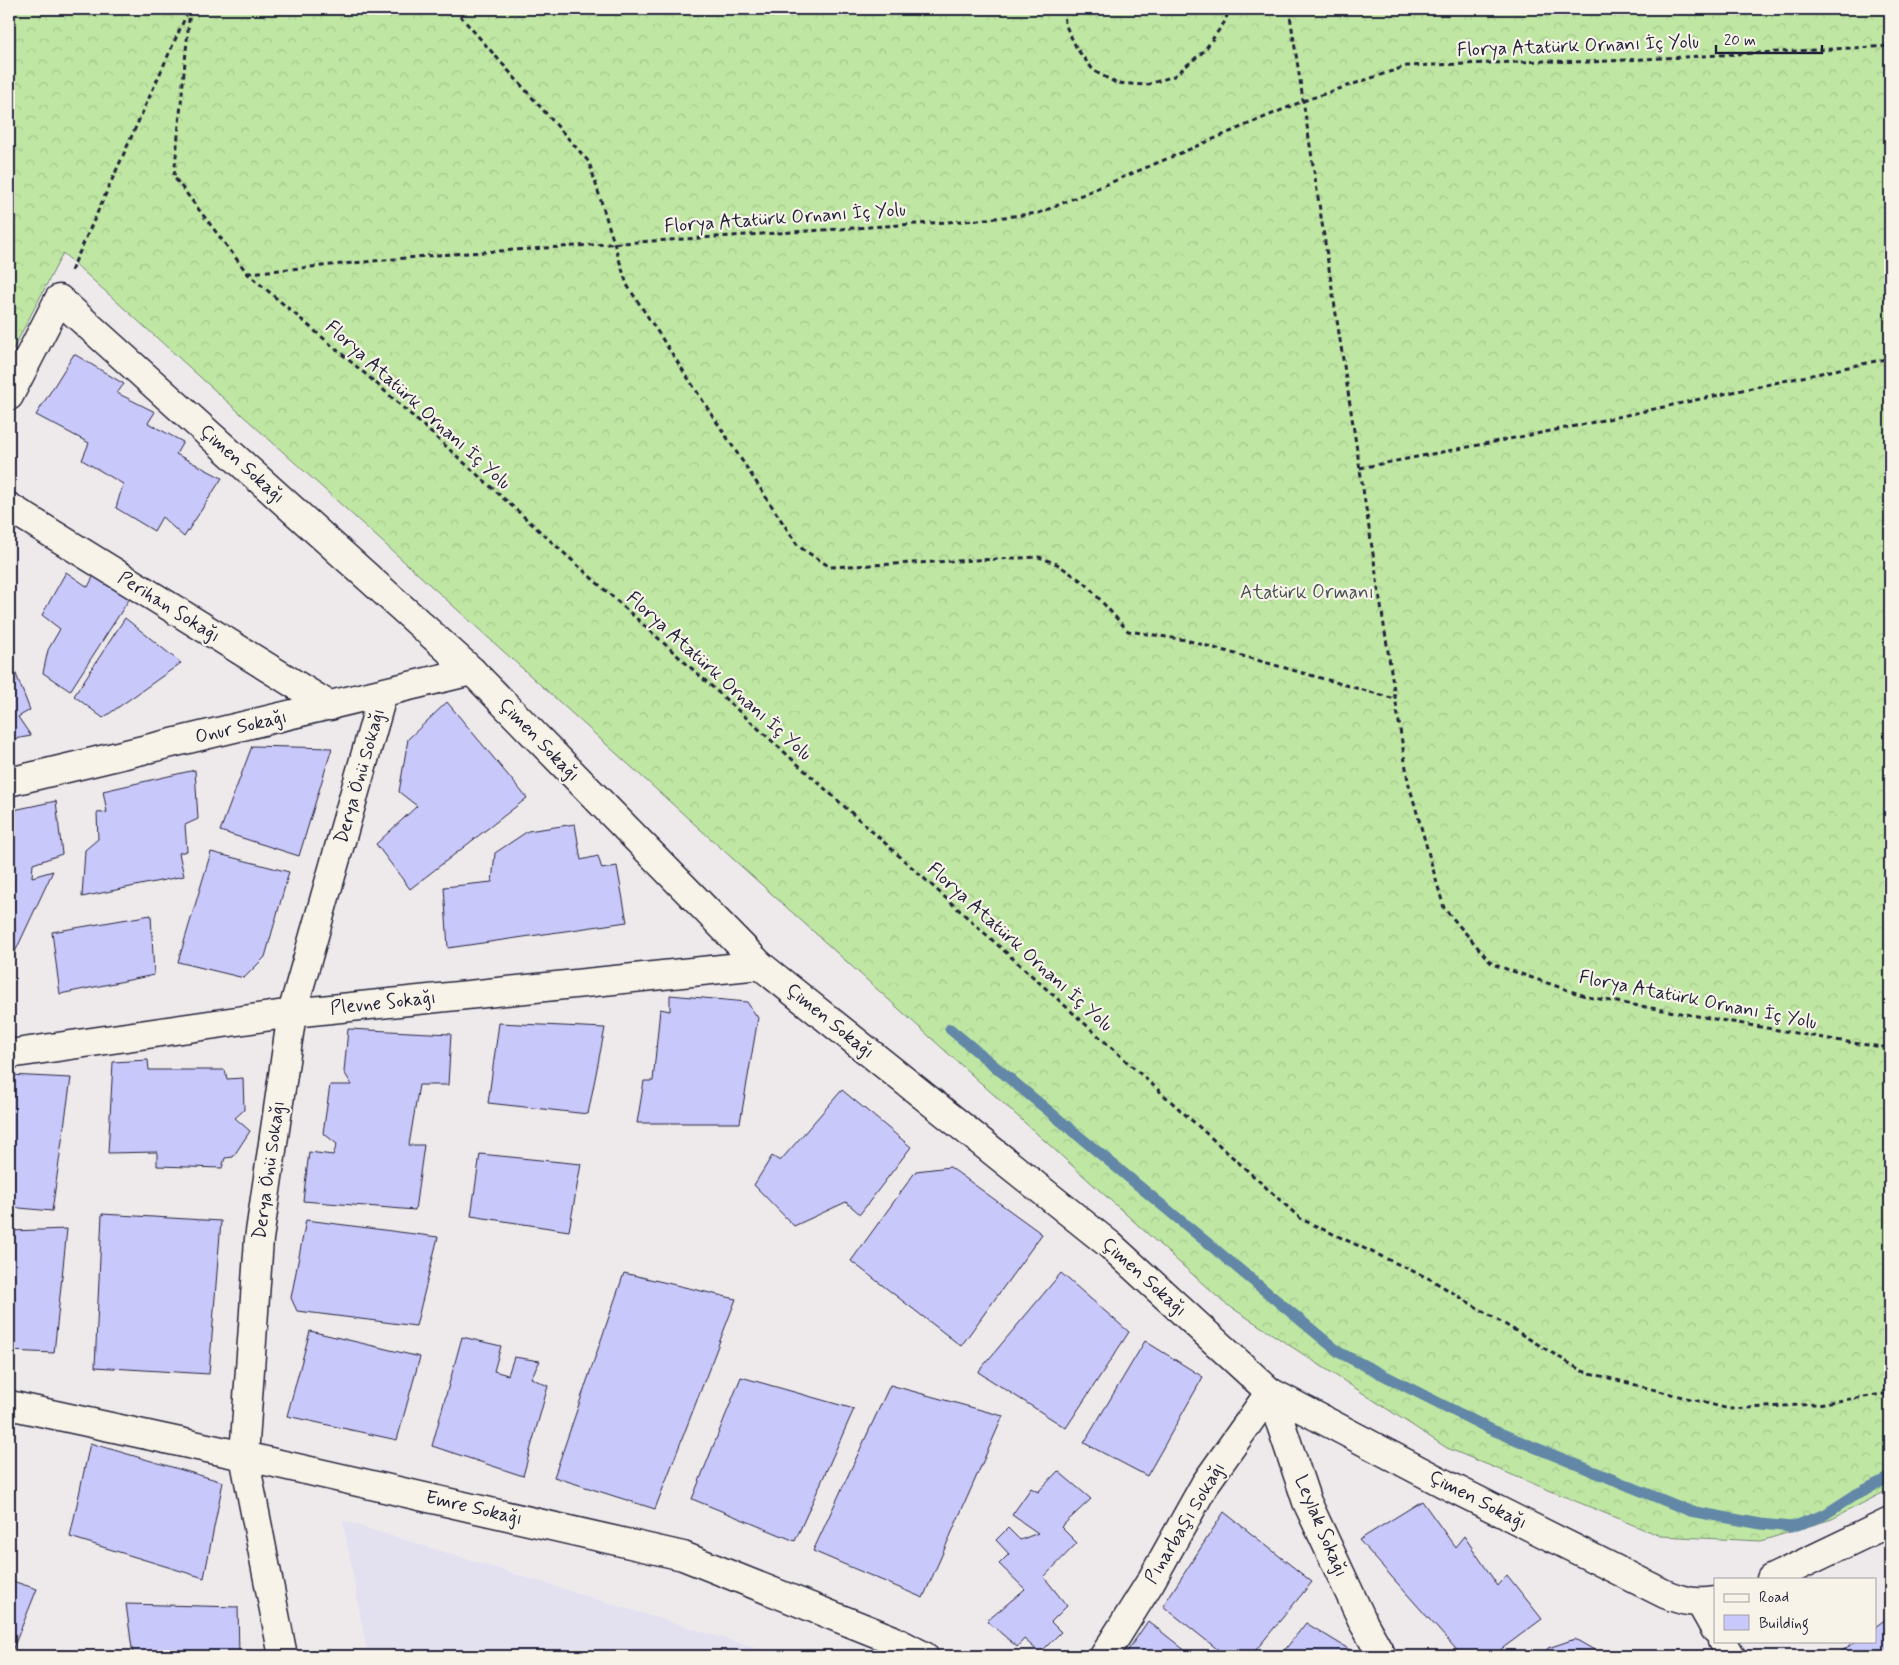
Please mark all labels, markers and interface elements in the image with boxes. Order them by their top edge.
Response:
scale bar [1716,22,1823,54]
street label: Florya Atatürk Ornanı İç Yolu [1457,29,1699,64]
text: 20 m [1724,31,1756,51]
street label: Florya Atatürk Ornanı İç Yolu [664,197,907,240]
street label: Florya Atatürk Ornanı İç Yolu [319,315,516,496]
street label: Çimen Sokağı [193,419,290,510]
street label: Perihan Sokağı [113,566,225,649]
park label: Atatürk Ormanı [1240,580,1374,605]
street label: Florya Atatürk Ornanı İç Yolu [620,586,817,767]
street label: Çimen Sokağı [492,693,585,788]
street label: Onur Sokağı [193,704,290,751]
street label: Derya Önü Sokağı [329,705,392,847]
street label: Florya Atatürk Ornanı İç Yolu [921,857,1118,1038]
street label: Florya Atatürk Ornanı İç Yolu [1577,965,1819,1036]
street label: Çimen Sokağı [780,978,880,1065]
street label: Plevne Sokağı [329,985,437,1022]
street label: Derya Önü Sokağı [247,1099,292,1241]
street label: Çimen Sokağı [1095,1232,1192,1323]
street label: Pınarbaşı Sokağı [1139,1457,1232,1589]
street label: Çimen Sokağı [1424,1465,1531,1536]
street label: Leylak Sokağı [1287,1471,1354,1581]
street label: Emre Sokağı [423,1485,525,1532]
legend [1714,1578,1876,1642]
text: Road [1759,1588,1789,1608]
text: Building [1759,1614,1809,1635]

